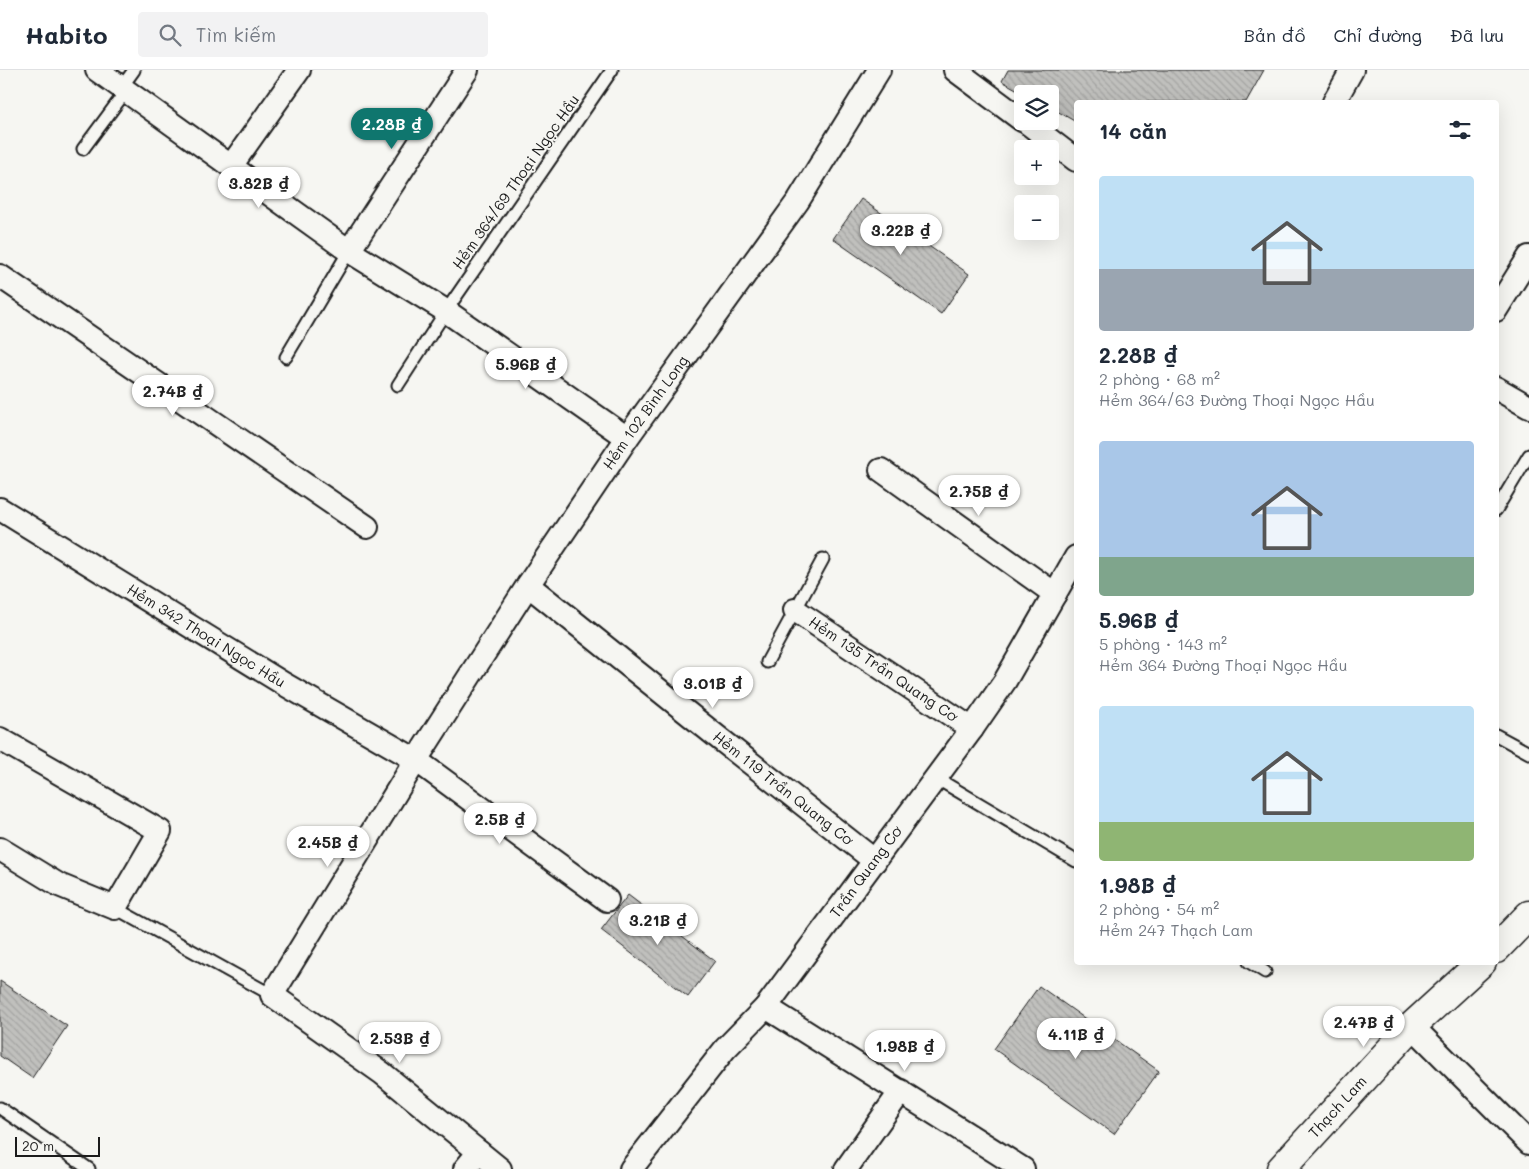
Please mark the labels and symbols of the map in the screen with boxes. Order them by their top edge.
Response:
street label: Hẻm 364/69 Thoại Ngọc Hầu [447,90,583,273]
pin: 2.28B ₫ [346,108,438,150]
pin: 3.82B ₫ [213,166,305,209]
pin: 3.22B ₫ [855,214,947,256]
pin: 5.96B ₫ [480,348,572,390]
street label: Hẻm 102 Bình Long [598,351,692,473]
pin: 2.74B ₫ [127,374,219,417]
pin: 2.75B ₫ [933,474,1025,517]
street label: Hẻm 342 Thoại Ngọc Hầu [124,579,290,692]
street label: Hẻm 135 Trần Quang Cơ [805,611,963,726]
pin: 3.01B ₫ [667,666,759,709]
street label: Hẻm 119 Trần Quang Cơ [709,726,858,850]
pin: 2.5B ₫ [459,802,541,845]
street label: Trần Quang Cơ [825,821,906,921]
pin: 2.45B ₫ [282,826,374,868]
pin: 3.21B ₫ [612,904,704,946]
pin: 2.47B ₫ [1318,1006,1410,1048]
pin: 4.11B ₫ [1030,1018,1122,1060]
pin: 2.53B ₫ [354,1022,446,1064]
pin: 1.98B ₫ [859,1030,951,1072]
street label: Thạch Lam [1303,1071,1371,1142]
scale bar [15,1134,100,1157]

